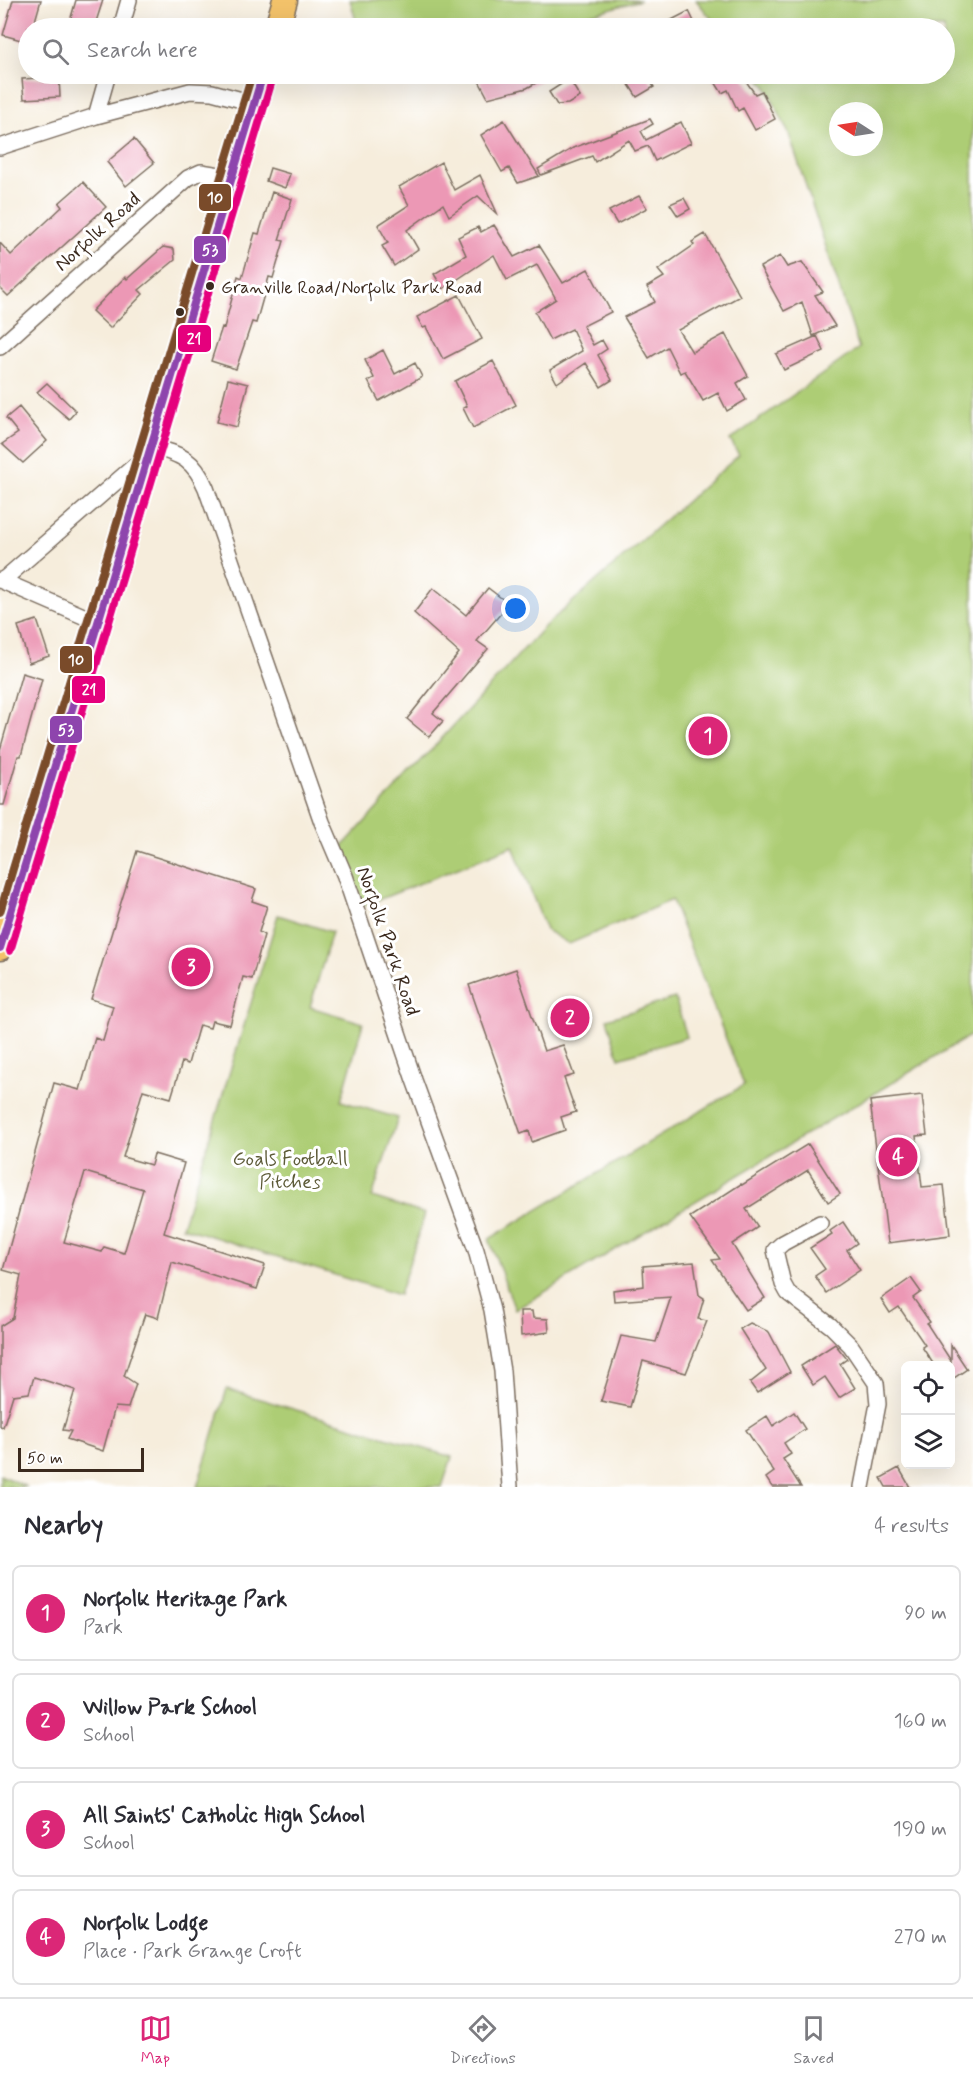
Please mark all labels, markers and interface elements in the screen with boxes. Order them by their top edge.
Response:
search box [18,18,955,84]
icon: search [39,35,72,68]
text: Search here [87,37,198,65]
north arrow [829,102,883,156]
line badge: 10 [198,183,232,212]
street label: Norfolk Road [49,186,148,280]
text: 10 [207,188,223,209]
line badge: 53 [193,235,227,264]
text: 53 [202,240,218,261]
place label: Granville Road/Norfolk Park Road [221,276,482,302]
marker: Granville Road/Norfolk Park Road [204,280,216,292]
unlabelled marker [174,306,186,318]
line badge: 21 [177,324,212,353]
text: 21 [187,329,201,350]
your location [501,594,530,623]
line badge: 10 [59,645,93,674]
text: 10 [68,650,84,671]
line badge: 21 [71,675,106,704]
text: 21 [82,680,96,701]
pin: 1 [688,714,728,758]
line badge: 53 [49,715,83,744]
text: 53 [58,720,74,741]
street label: Norfolk Park Road [348,863,426,1020]
pin: 3 [172,944,210,990]
pin: 2 [550,996,590,1040]
pin: 4 [878,1134,918,1180]
park label: Goals Football Pitches [232,1146,348,1196]
map controls [901,1361,955,1469]
button: locate [901,1361,955,1415]
button: layers [901,1415,955,1469]
scale bar [18,1445,144,1472]
text: 50 m [27,1448,63,1469]
text: Nearby [24,1509,103,1543]
text: 4 results [874,1513,949,1540]
text: Norfolk Heritage Park [83,1586,287,1614]
text: 1 [41,1600,50,1627]
text: 90 m [904,1600,947,1627]
text: Park [83,1614,123,1641]
text: Willow Park School [83,1694,257,1722]
text: 2 [41,1708,50,1735]
text: 160 m [894,1708,947,1735]
text: School [83,1722,135,1749]
text: All Saints' Catholic High School [83,1802,365,1830]
text: 3 [41,1816,50,1843]
text: 190 m [893,1816,947,1843]
text: School [83,1830,135,1857]
text: Norfolk Lodge [83,1910,208,1938]
text: 4 [40,1924,51,1951]
text: 270 m [894,1924,947,1951]
text: Place · Park Grange Croft [83,1938,302,1965]
tab: Map [139,2012,172,2069]
tab: Directions [450,2012,516,2069]
tab: Saved [794,2012,834,2069]

